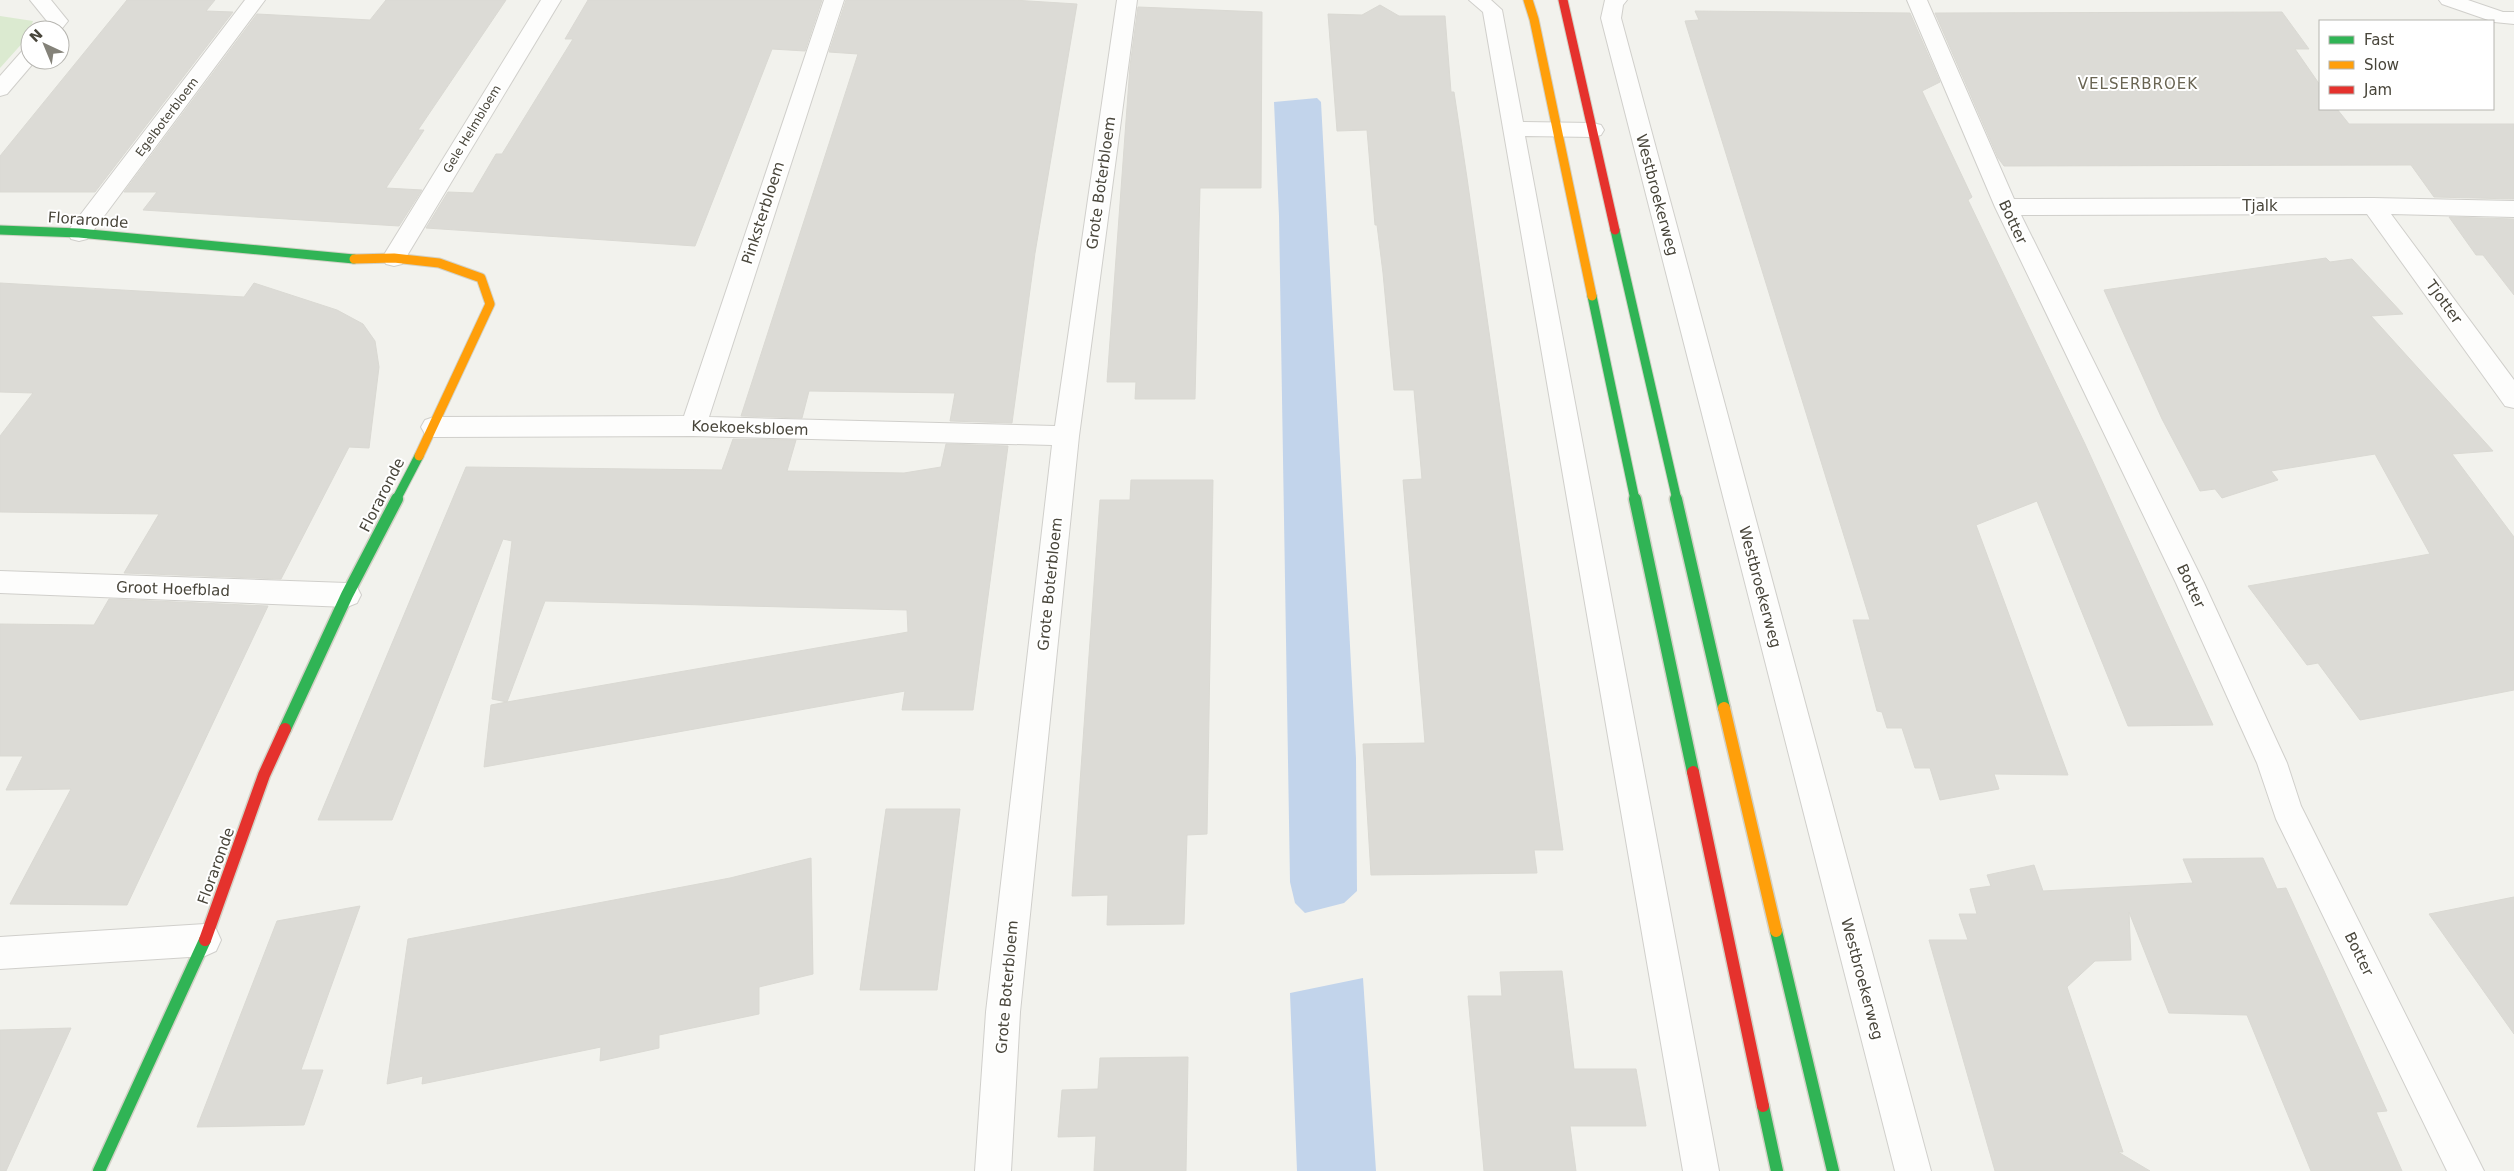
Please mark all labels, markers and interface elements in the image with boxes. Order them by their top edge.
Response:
north arrow [20,20,70,70]
legend [2319,20,2494,110]
text: N [26,26,46,45]
text: Fast [2364,31,2394,49]
text: Slow [2364,56,2399,74]
street label: Egelboterbloem [133,75,201,159]
district label: VELSERBROEK [2078,75,2198,93]
text: Jam [2363,81,2392,99]
street label: Gele Helmbloem [440,83,504,175]
street label: Grote Boterbloem [1083,115,1119,251]
street label: Westbroekerweg [1632,132,1682,258]
street label: Pinksterbloem [738,159,788,267]
street label: Botter [1995,197,2031,248]
street label: Tjalk [2241,197,2278,215]
street label: Floraronde [47,208,129,232]
street label: Tjotter [2422,276,2466,328]
street label: Koekoeksbloem [691,417,809,439]
street label: Floraronde [356,455,408,535]
street label: Grote Boterbloem [1034,516,1066,652]
street label: Westbroekerweg [1735,524,1785,650]
street label: Botter [2173,561,2209,612]
street label: Groot Hoefblad [116,578,230,600]
street label: Floraronde [194,825,238,907]
street label: Westbroekerweg [1837,916,1887,1042]
street label: Grote Boterbloem [992,919,1022,1055]
street label: Botter [2341,929,2378,980]

